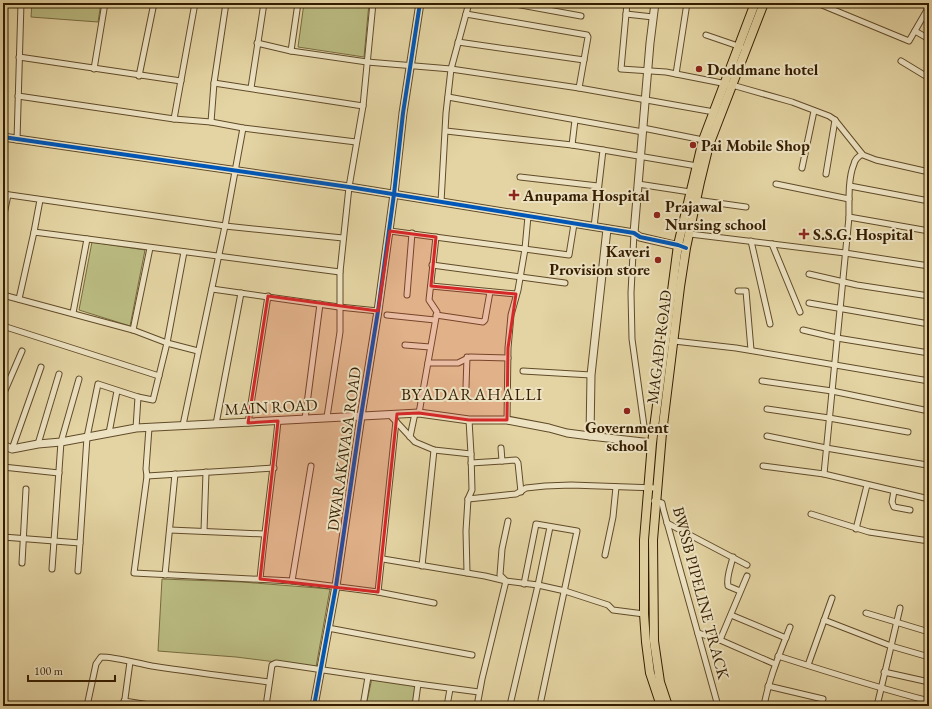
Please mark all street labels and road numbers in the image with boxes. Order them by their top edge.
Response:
street label: MAGADI ROAD [642,289,676,405]
street label: DWARAKAVASA ROAD [322,365,366,533]
street label: MAIN ROAD [224,394,318,420]
street label: BWSSB PIPELINE TRACK [668,504,734,683]

